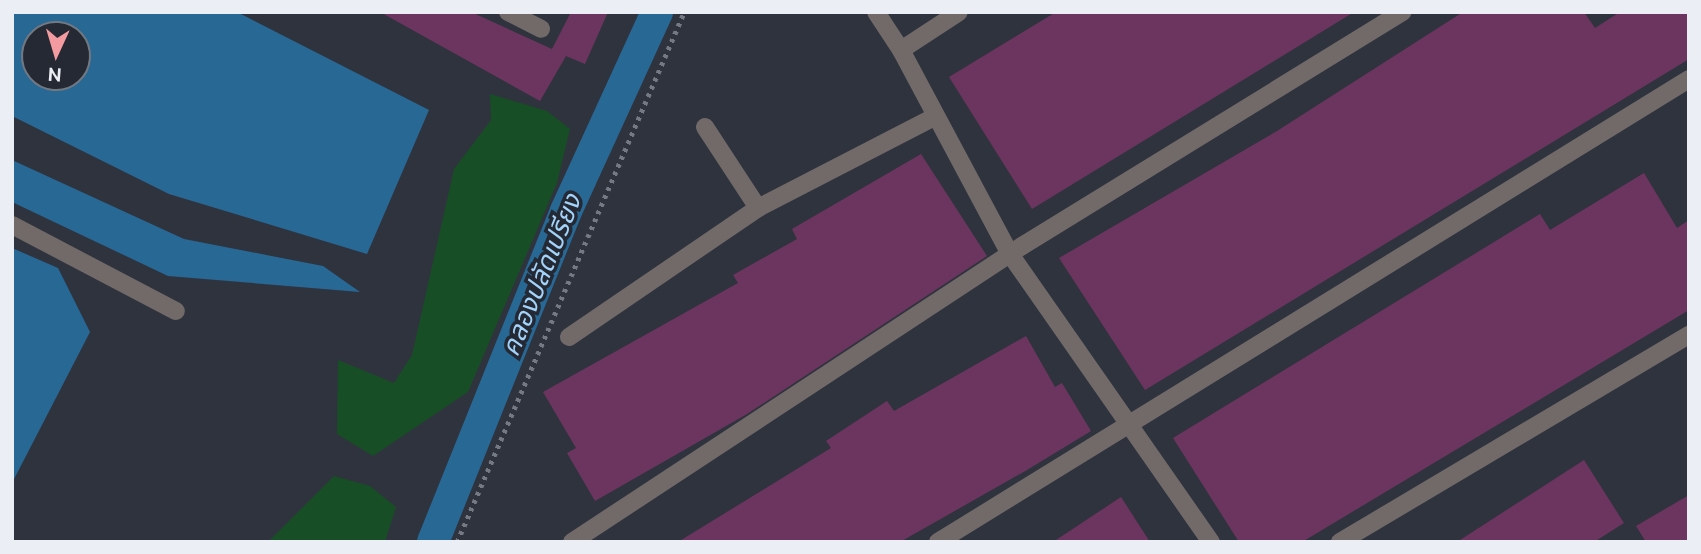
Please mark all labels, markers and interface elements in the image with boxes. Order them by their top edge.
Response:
north arrow [21,21,91,91]
text: N [47,63,63,86]
water label: คลองปลัดเปรียง [494,190,588,360]

